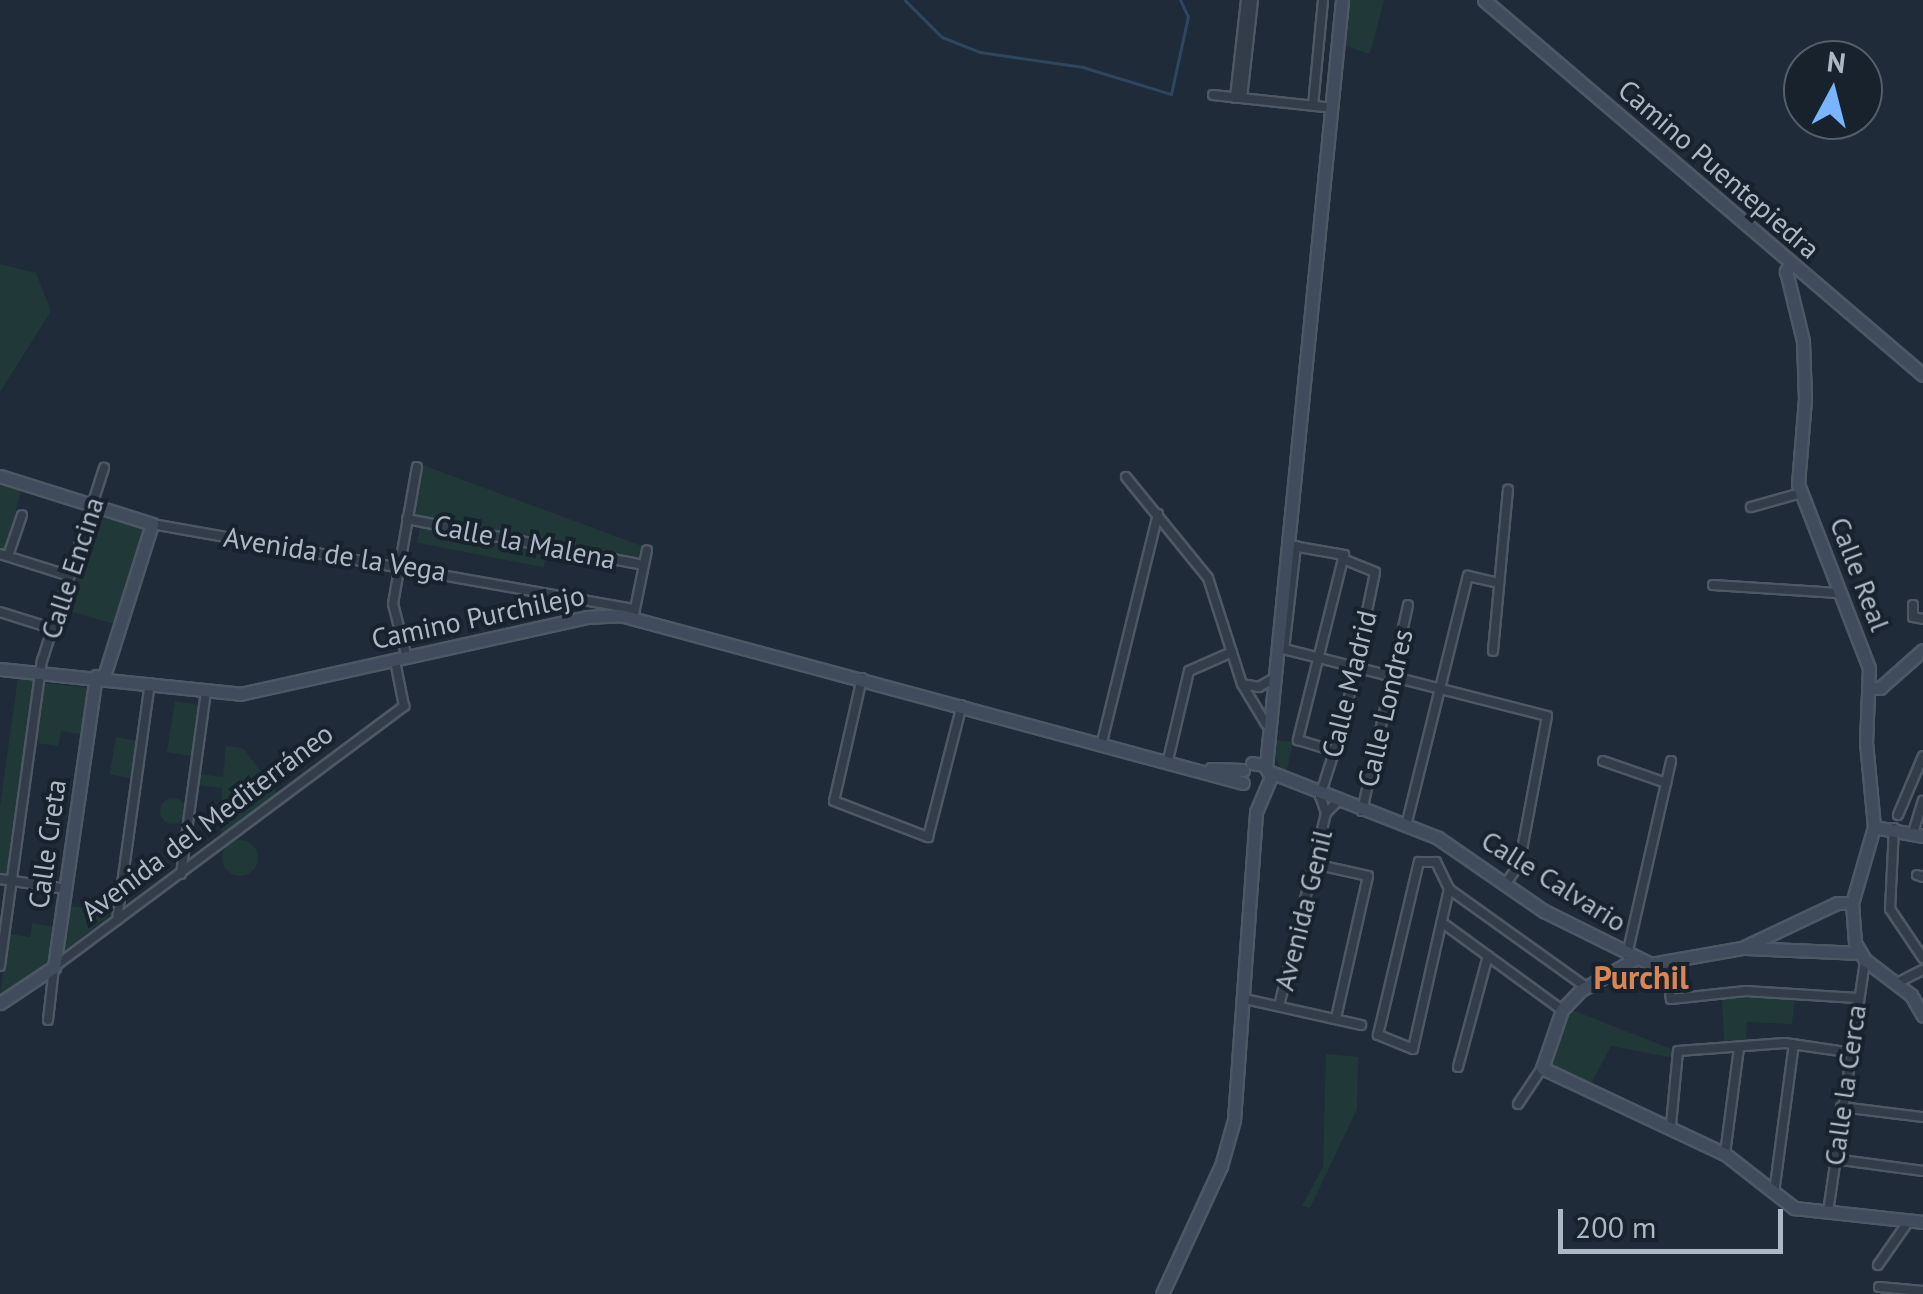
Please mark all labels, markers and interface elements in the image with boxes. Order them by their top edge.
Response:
north arrow [1783,40,1883,140]
text: N [1825,42,1848,81]
street label: Camino Puentepiedra [1612,73,1826,265]
street label: Calle Encina [33,493,111,643]
street label: Calle la Malena [431,508,619,576]
street label: Calle Real [1823,512,1897,636]
street label: Avenida de la Vega [221,520,449,588]
street label: Camino Purchilejo [368,578,588,656]
street label: Calle Madrid [1314,607,1384,761]
street label: Calle Londres [1350,626,1420,790]
street label: Avenida del Mediterráneo [74,716,340,928]
street label: Calle Creta [21,777,73,911]
street label: Calle Calvario [1475,823,1633,939]
street label: Avenida Genil [1267,826,1339,994]
district label: Purchil [1593,958,1689,996]
street label: Calle la Cerca [1817,1002,1873,1168]
scale bar [1563,1189,1788,1251]
text: 200 m [1575,1207,1656,1246]

